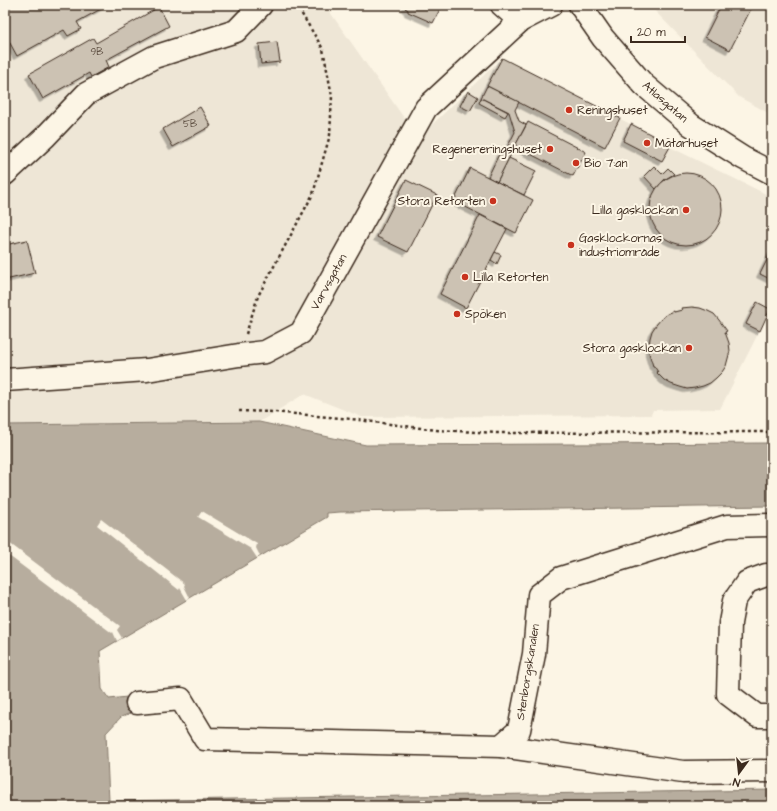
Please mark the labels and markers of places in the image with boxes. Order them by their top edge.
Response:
place label: Reningshuset [577,102,648,120]
marker: Reningshuset [564,105,574,115]
place label: Mätarhuset [655,135,718,152]
marker: Mätarhuset [642,138,652,148]
place label: Regenereringshuset [433,141,542,159]
marker: Regenereringshuset [545,144,555,154]
place label: Bio 7:an [584,155,627,172]
marker: Bio 7:an [571,158,581,168]
place label: Stora Retorten [398,193,485,210]
marker: Stora Retorten [488,196,498,206]
place label: Lilla gasklockan [592,202,678,220]
marker: Lilla gasklockan [681,205,691,215]
place label: Gasklockornas industriområde [579,230,662,261]
marker: Gasklockornas industriområde [566,240,576,250]
place label: Lilla Retorten [473,269,548,286]
marker: Lilla Retorten [460,272,470,282]
place label: Spöken [465,306,506,323]
marker: Spöken [452,309,462,319]
place label: Stora gasklockan [583,340,681,358]
marker: Stora gasklockan [684,343,694,353]

